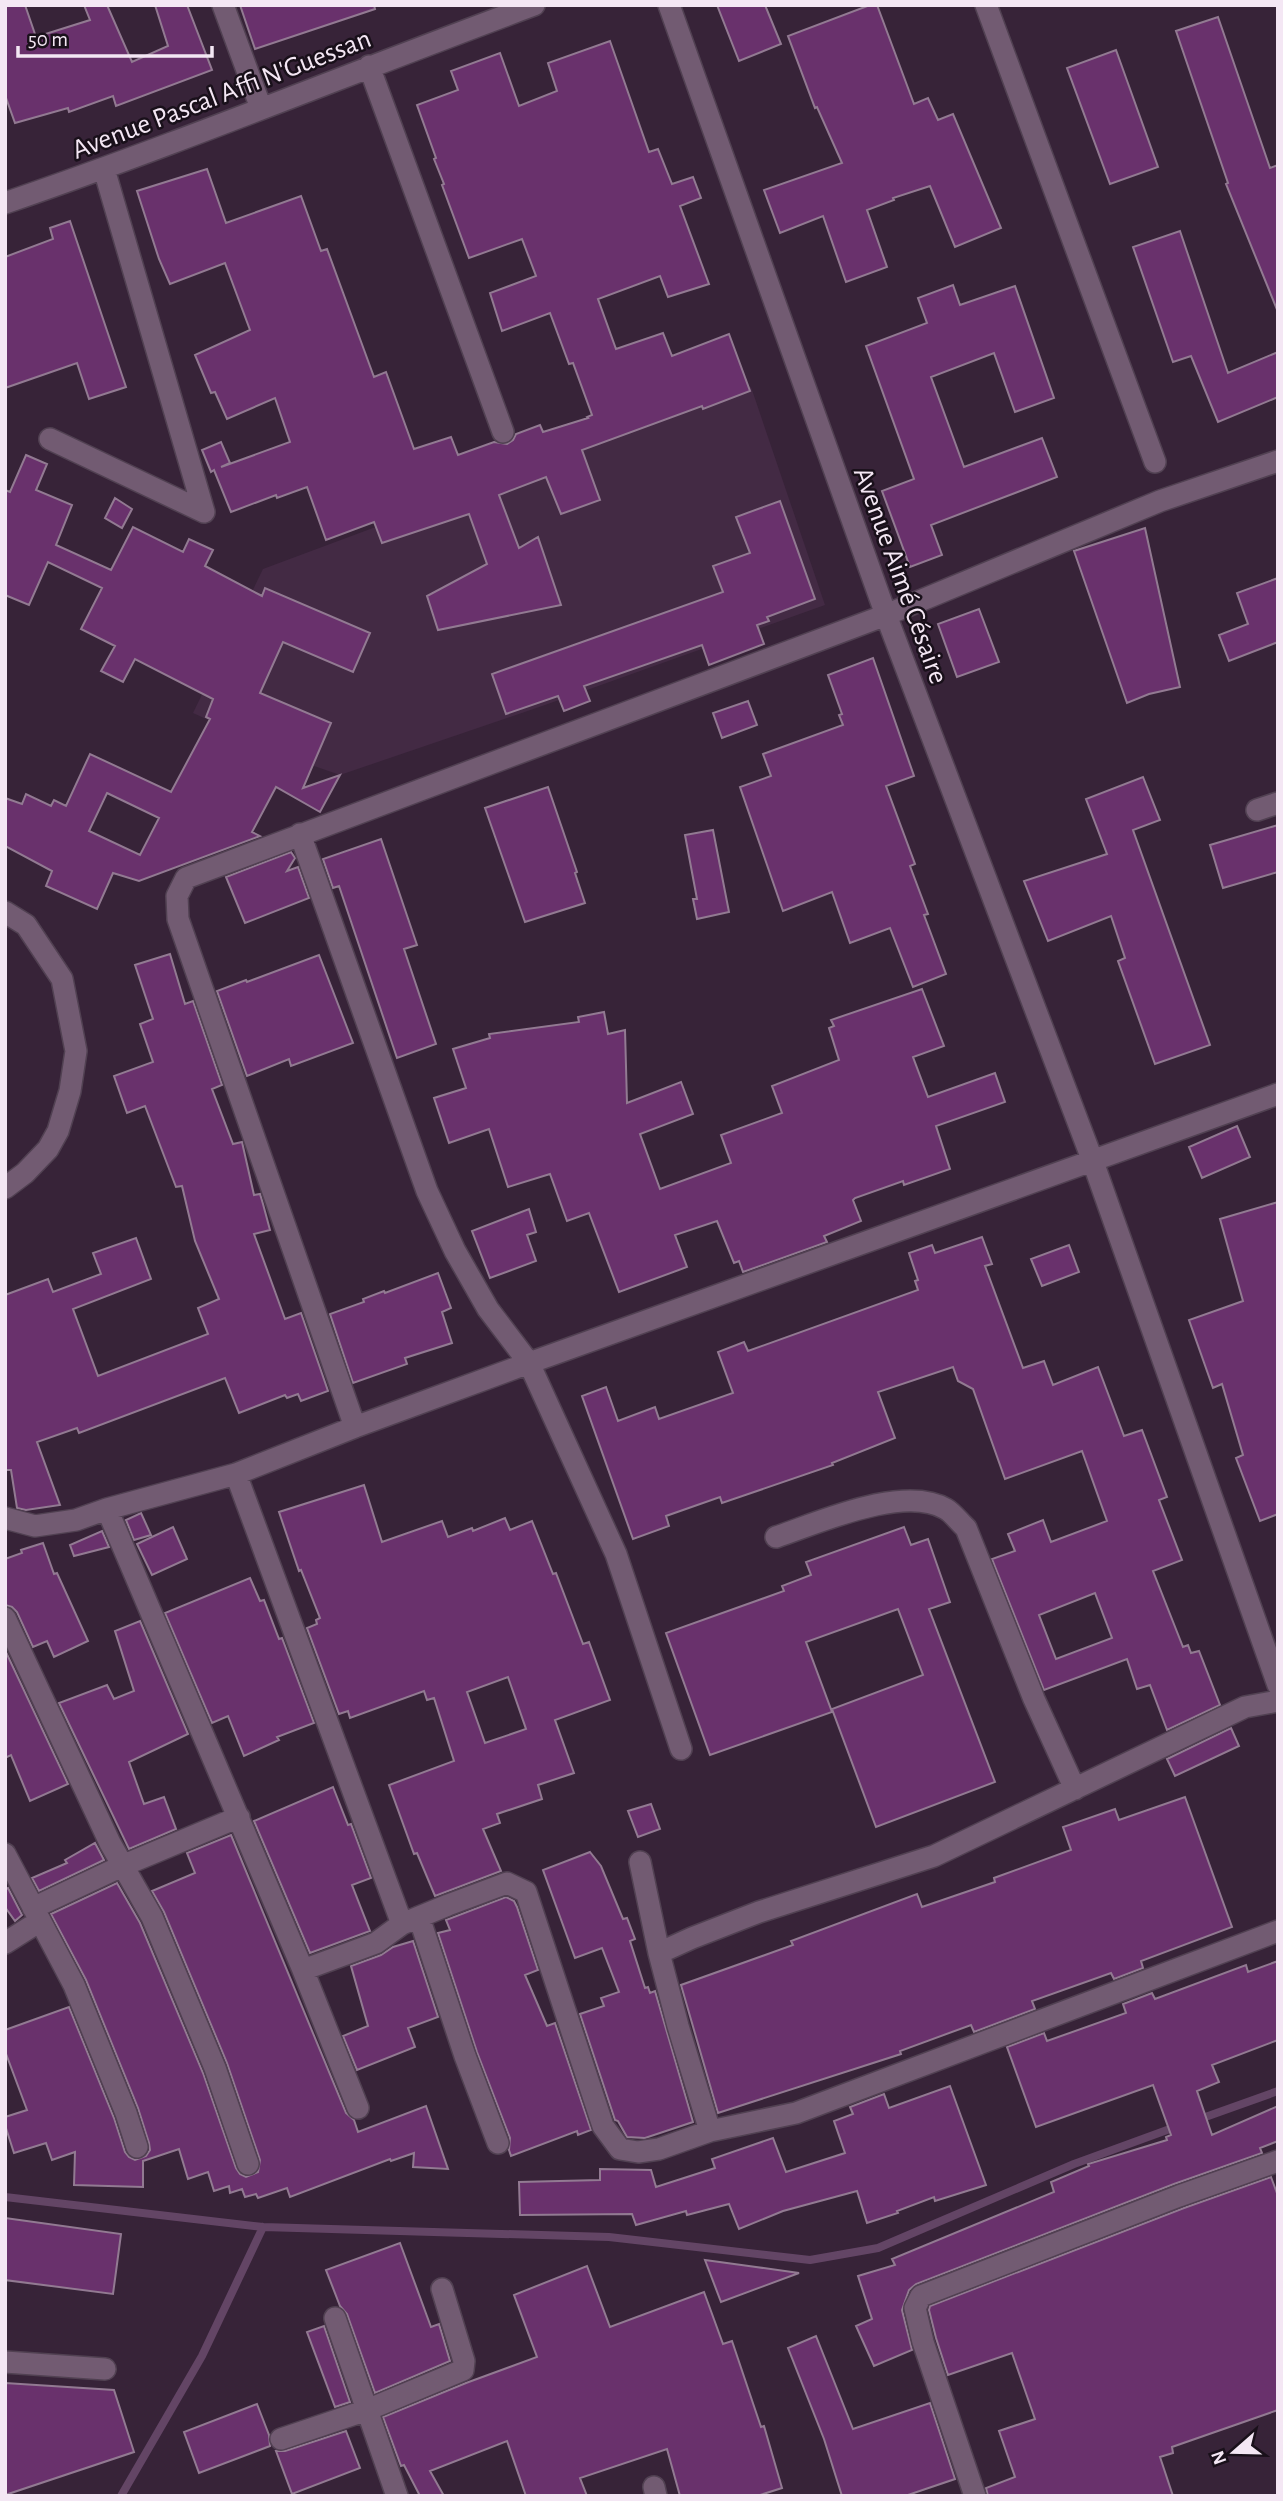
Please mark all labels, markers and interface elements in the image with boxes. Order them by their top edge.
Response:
scale bar [18,14,212,58]
street label: Avenue Pascal Affi N'Guessan [68,25,375,165]
text: 50 m [28,29,68,50]
street label: Avenue Aimé Césaire [848,464,952,688]
north arrow [1199,2417,1269,2487]
text: N [1208,2448,1231,2467]

